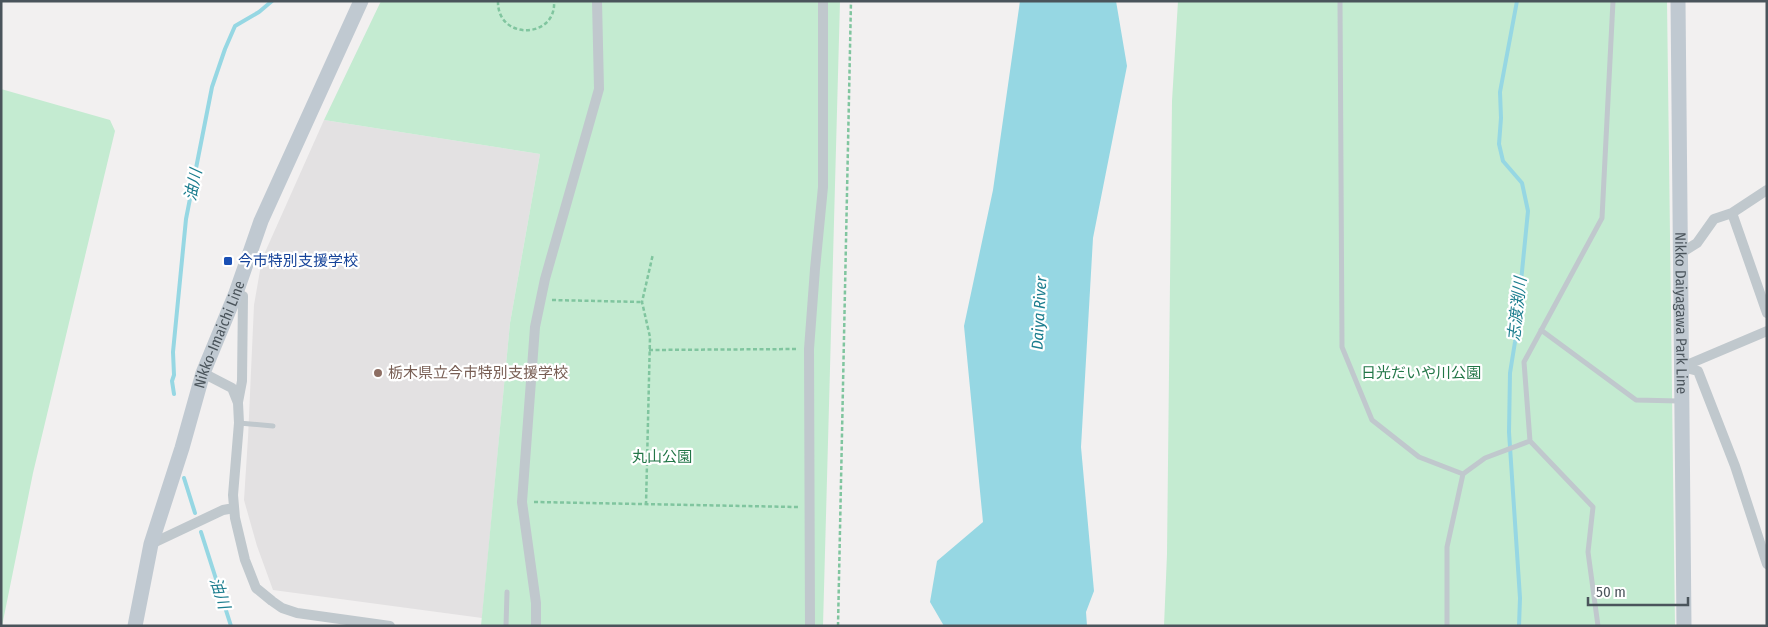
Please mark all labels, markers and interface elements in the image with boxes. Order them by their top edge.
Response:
water label: 油川 [181,166,206,203]
street label: Nikko Daiyagawa Park Line [1671,232,1691,394]
place label: 今市特別支援学校 [238,252,358,270]
marker: 今市特別支援学校 [222,255,234,267]
water label: 志渡渕川 [1504,274,1530,342]
water label: Daiya River [1028,275,1050,350]
street label: Nikko-Imaichi Line [190,278,249,390]
place label: 栃木県立今市特別支援学校 [388,364,568,382]
park label: 日光だいや川公園 [1361,364,1481,382]
marker: 栃木県立今市特別支援学校 [372,367,384,379]
park label: 丸山公園 [632,448,692,466]
scale bar [1588,574,1688,606]
water label: 油川 [206,575,235,613]
text: 50 m [1596,583,1626,601]

